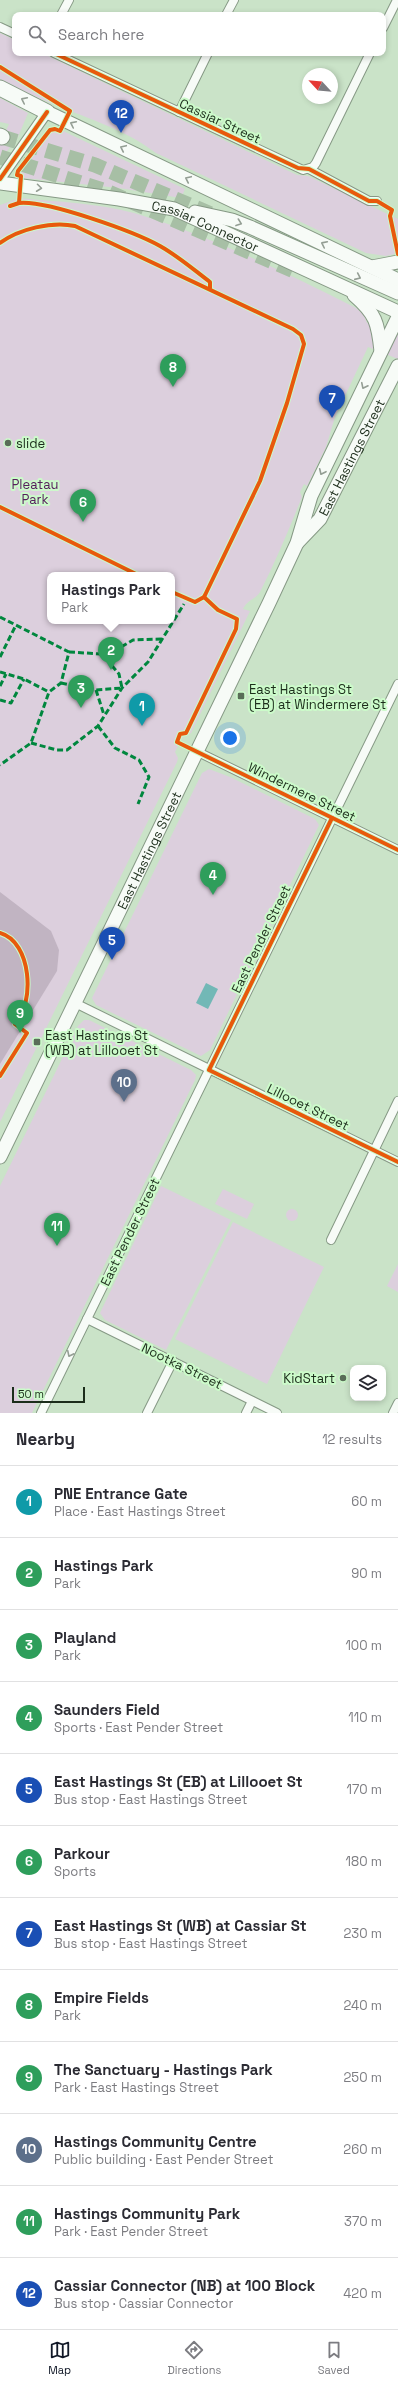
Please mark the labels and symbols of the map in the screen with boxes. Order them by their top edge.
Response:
north arrow [302,68,338,104]
street label: Cassiar Street [176,95,264,147]
one-way arrow [20,97,28,105]
pin: 12 [108,100,134,133]
one-way arrow [69,121,77,129]
one-way arrow [119,145,127,153]
one-way arrow [185,176,192,184]
one-way arrow [36,183,42,192]
street label: Cassiar Connector [150,197,262,255]
one-way arrow [236,218,243,227]
one-way arrow [321,241,328,249]
one-way arrow [353,272,361,280]
pin: 8 [160,354,186,387]
one-way arrow [361,382,369,389]
pin: 7 [319,385,345,418]
street label: East Hastings Street [315,396,388,519]
place label: slide [16,435,45,452]
marker: slide [3,438,13,448]
one-way arrow [319,468,327,475]
park label: Pleatau Park [12,476,58,508]
pin: 6 [70,489,96,522]
pin: 2 [98,637,124,670]
pin: 3 [68,675,94,708]
place label: East Hastings St (EB) at Windermere St [249,681,386,713]
marker: East Hastings St (EB) at Windermere St [236,691,246,701]
pin: 1 [129,693,155,726]
your location [220,728,240,748]
street label: Windermere Street [245,759,359,825]
street label: East Hastings Street [113,789,185,912]
pin: 4 [200,862,226,895]
street label: East Pender Street [227,882,295,996]
pin: 5 [99,927,125,960]
pin: 9 [7,1000,33,1033]
place label: East Hastings St (WB) at Lillooet St [45,1027,158,1059]
marker: East Hastings St (WB) at Lillooet St [32,1037,42,1047]
pin: 10 [111,1069,137,1102]
street label: Lillooet Street [264,1080,352,1134]
street label: East Pender Street [96,1175,164,1289]
pin: 11 [44,1213,70,1246]
street label: Nootka Street [139,1339,225,1393]
one-way arrow [67,1350,75,1357]
place label: KidStart [283,1370,335,1387]
marker: KidStart [338,1373,348,1383]
scale bar [12,1385,85,1404]

